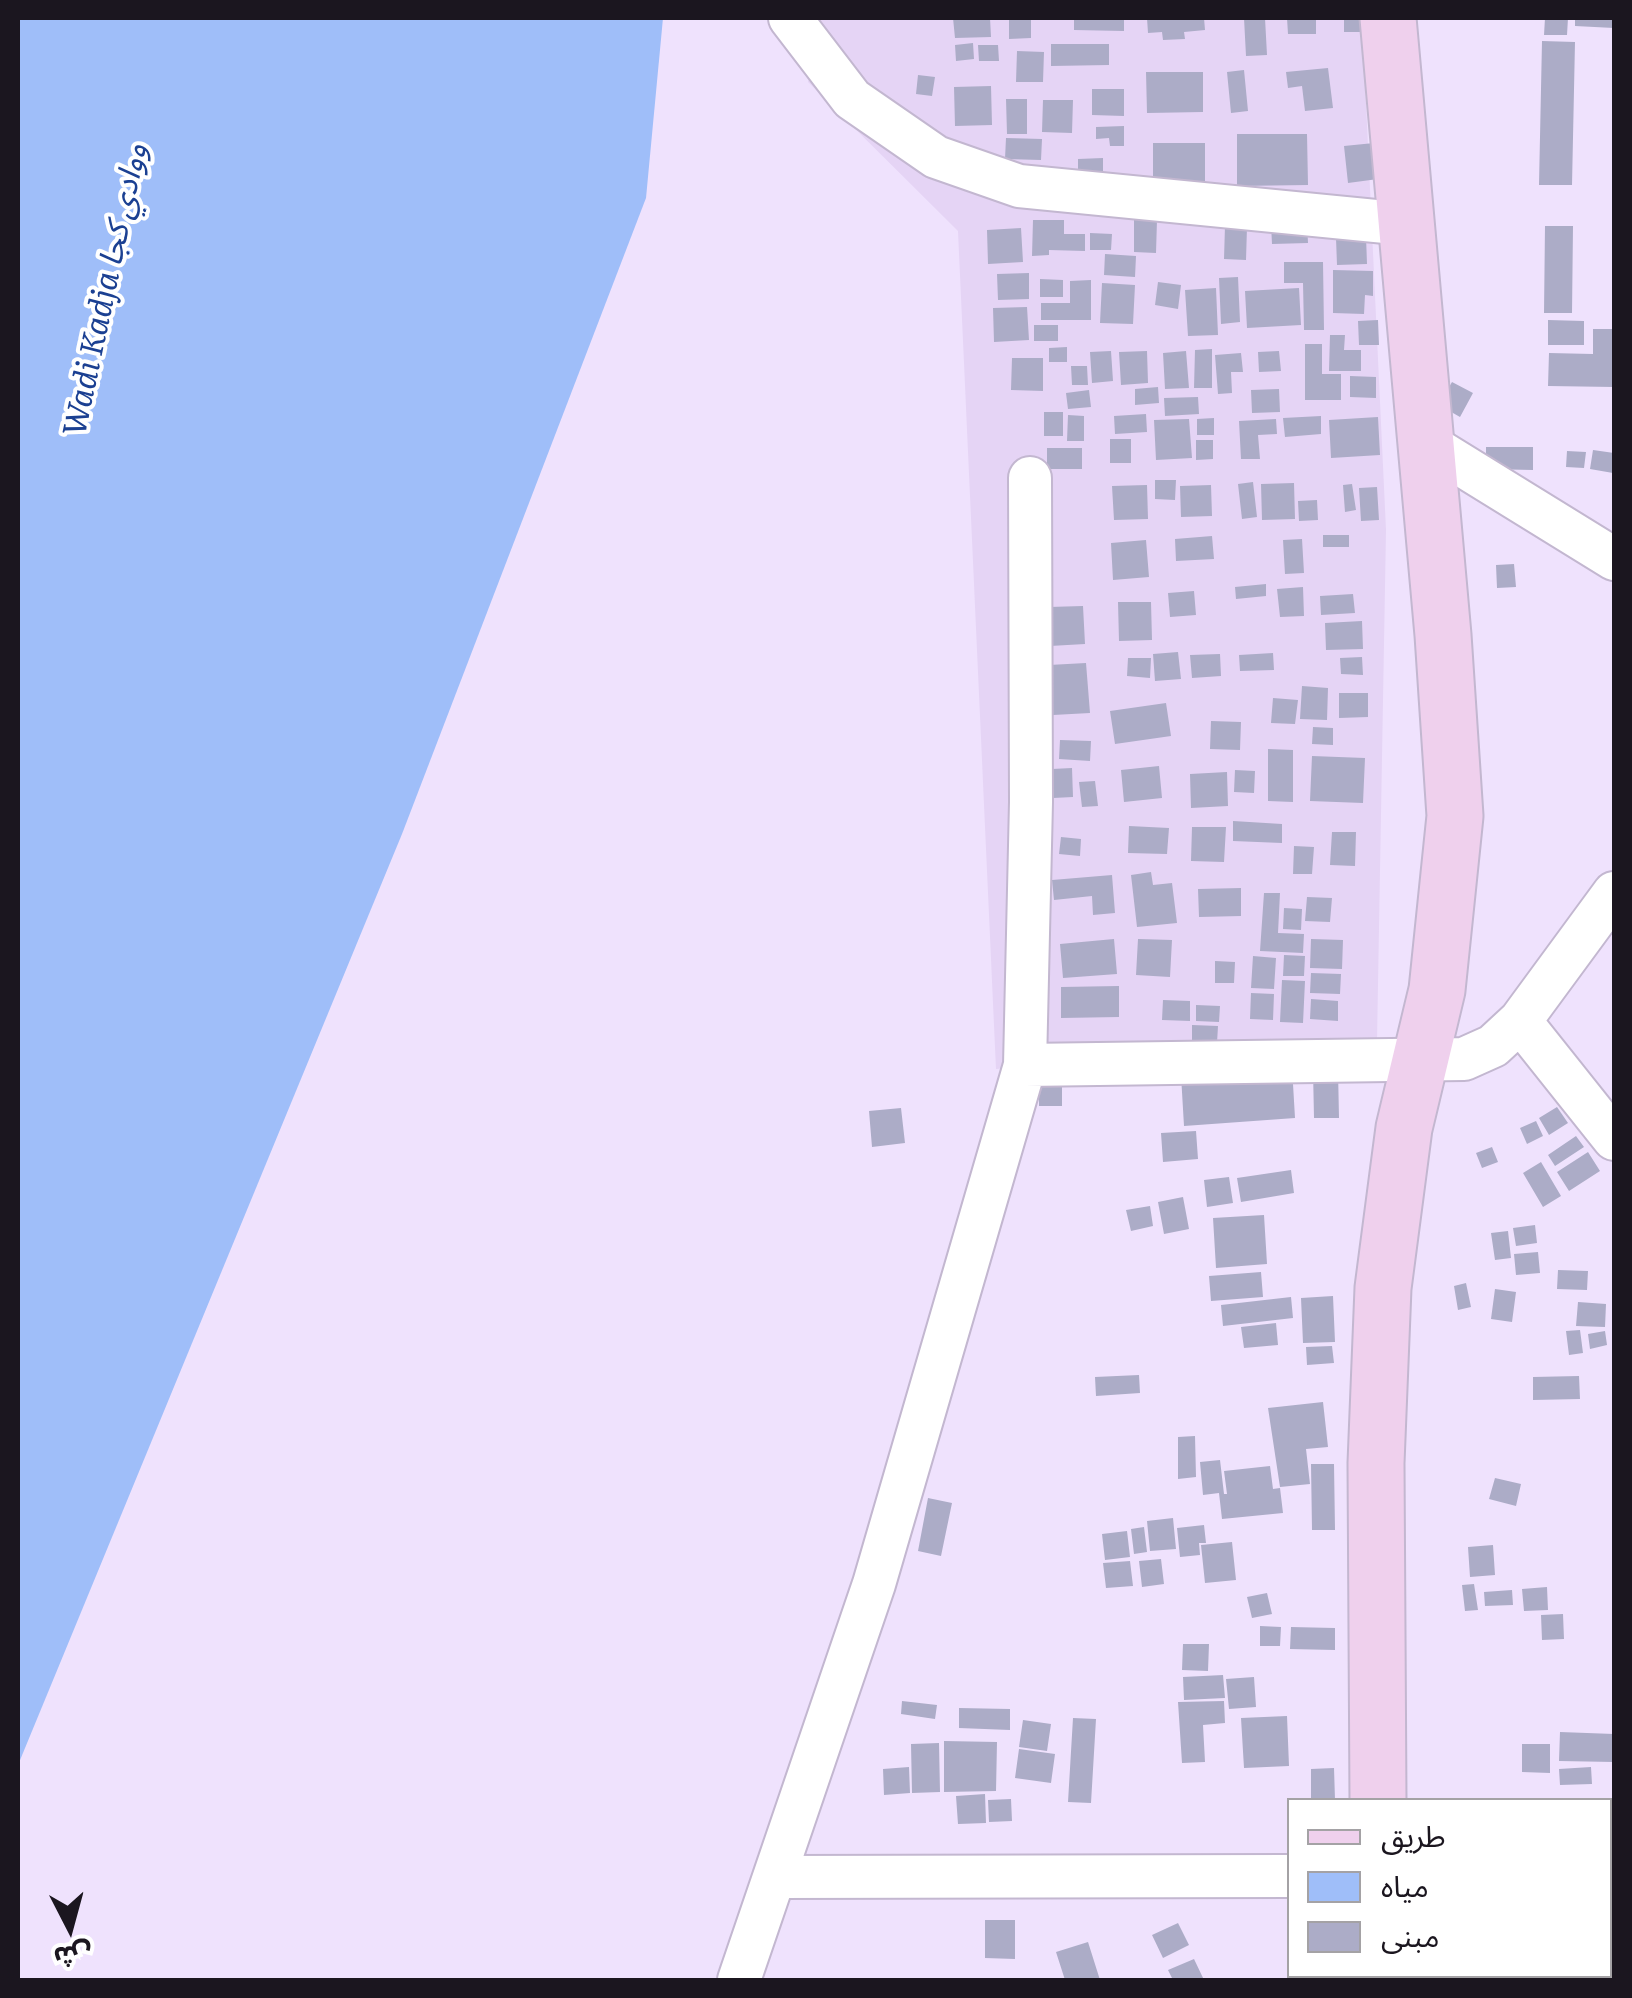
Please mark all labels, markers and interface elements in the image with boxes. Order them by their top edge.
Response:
water label: Wadi Kadja ووادي كجا [56,140,156,440]
legend [1287,1798,1612,1978]
text: طريق [1381,1812,1446,1856]
text: مياه [1381,1862,1429,1906]
north arrow [20,1878,120,1978]
text: مبنى [1381,1912,1439,1956]
text: ش [52,1935,94,1981]

